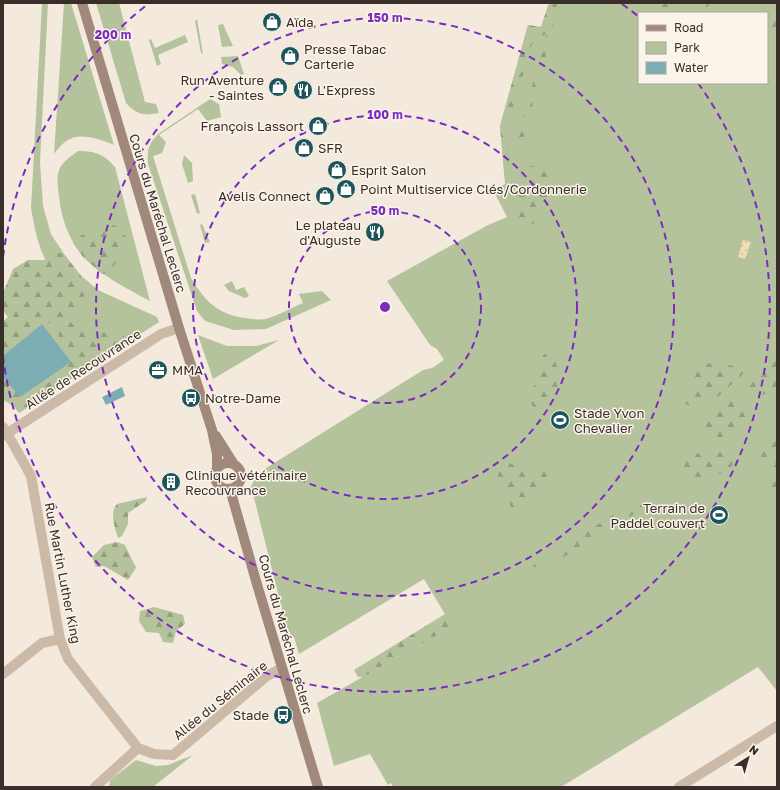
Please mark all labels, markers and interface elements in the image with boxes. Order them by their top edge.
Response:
text: 150 m [368,10,402,25]
shop icon: Aïda [261,11,283,33]
legend [638,12,768,84]
place label: Aïda [286,14,314,30]
text: Road [674,20,703,35]
text: 200 m [95,27,131,42]
text: Park [674,40,700,55]
place label: Presse Tabac Carterie [304,41,386,72]
shop icon: Presse Tabac Carterie [279,45,301,67]
text: Water [674,60,708,75]
place label: Run Aventure - Saintes [180,72,264,103]
shop icon: Run Aventure - Saintes [267,76,289,98]
restaurant icon: L'Express [292,79,314,101]
place label: L'Express [317,82,375,98]
text: 100 m [367,107,403,122]
shop icon: François Lassort [307,115,329,137]
place label: François Lassort [200,118,304,134]
street label: Cours du Maréchal Leclerc [126,132,190,294]
shop icon: SFR [293,137,315,159]
place label: SFR [318,140,343,156]
shop icon: Esprit Salon [326,159,348,181]
place label: Esprit Salon [351,162,426,178]
shop icon: Point Multiservice Clés/Cordonnerie [335,178,357,200]
place label: Point Multiservice Clés/Cordonnerie [360,181,587,197]
shop icon: Avelis Connect [314,185,336,207]
place label: Avelis Connect [218,188,311,204]
text: 50 m [371,203,399,218]
place label: Le plateau d'Auguste [296,217,361,248]
restaurant icon: Le plateau d'Auguste [364,221,386,243]
centre of rings [378,300,392,314]
street label: Allée de Recouvrance [22,326,144,412]
office icon: MMA [147,359,169,381]
place label: MMA [172,362,203,378]
bus stop icon: Notre-Dame [180,387,202,409]
place label: Notre-Dame [205,390,281,406]
place label: Stade Yvon Chevalier [574,405,644,436]
sports icon: Stade Yvon Chevalier [549,409,571,431]
place label: Clinique vétérinaire Recouvrance [185,467,307,498]
building icon: Clinique vétérinaire Recouvrance [160,471,182,493]
place label: Terrain de Paddel couvert [610,500,705,531]
street label: Rue Martin Luther King [41,501,85,645]
sports icon: Terrain de Paddel couvert [708,504,730,526]
street label: Cours du Maréchal Leclerc [256,552,316,716]
street label: Allée du Séminaire [170,657,270,743]
bus stop icon: Stade [272,704,294,726]
place label: Stade [233,707,269,723]
north arrow [728,738,768,778]
text: N [747,742,762,757]

